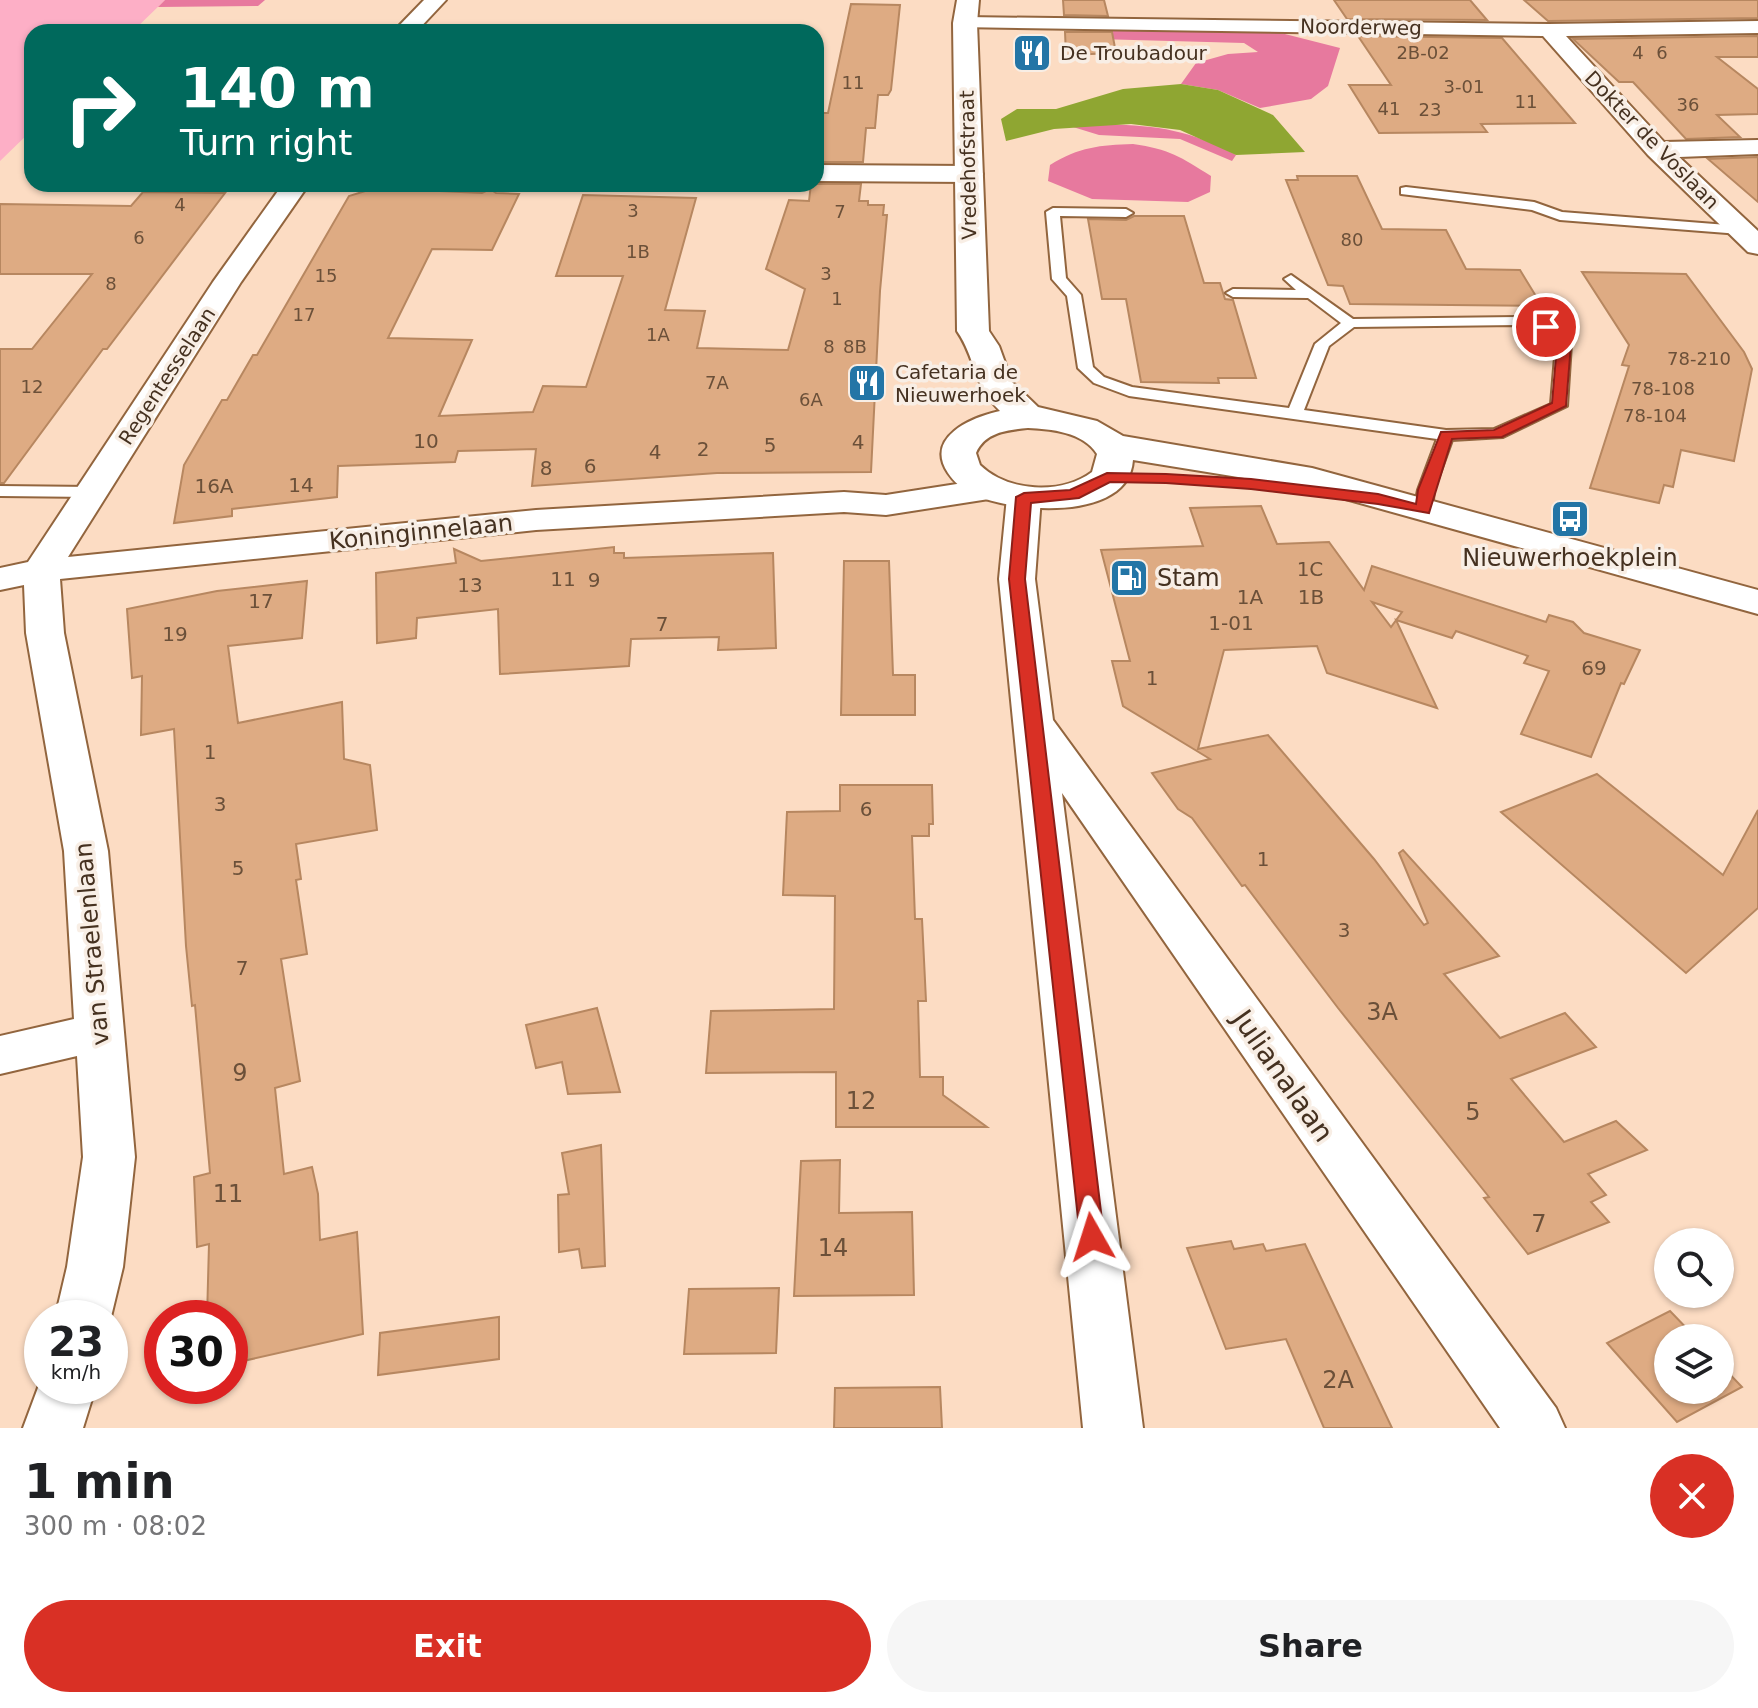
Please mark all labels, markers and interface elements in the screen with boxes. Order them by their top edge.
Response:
street label: Noorderweg [1300,14,1422,40]
restaurant icon: De Troubadour [1011,32,1053,74]
place label: De Troubadour [1060,41,1208,65]
house number: 2B-02 [1396,42,1450,63]
house number: 4 [1632,42,1644,63]
house number: 6 [1656,42,1668,63]
text: 140 m [180,55,375,120]
icon: right [48,56,152,160]
street label: Dokter de Voslaan [1580,66,1724,214]
house number: 11 [842,72,864,93]
house number: 3-01 [1444,76,1484,97]
street label: Vredehofstraat [955,90,981,240]
house number: 11 [1515,91,1537,112]
house number: 36 [1677,94,1699,115]
house number: 41 [1378,98,1400,119]
house number: 23 [1419,99,1441,120]
text: Turn right [180,122,352,163]
house number: 4 [174,194,186,215]
house number: 3 [627,200,639,221]
house number: 7 [834,201,846,222]
house number: 6 [133,227,145,248]
house number: 80 [1341,229,1363,250]
house number: 1B [626,241,650,262]
house number: 3 [820,263,832,284]
house number: 15 [315,265,337,286]
house number: 8 [105,273,117,294]
house number: 1 [831,288,843,309]
pin [1512,293,1580,361]
street label: Regentesselaan [114,303,220,449]
house number: 17 [293,304,315,325]
icon: arrive [1524,305,1568,349]
house number: 1A [646,324,671,345]
house number: 8 [823,336,835,357]
house number: 8B [843,336,867,357]
house number: 78-210 [1667,348,1731,369]
place label: Cafetaria de Nieuwerhoek [895,360,1026,407]
restaurant icon: Cafetaria de Nieuwerhoek [846,362,888,404]
house number: 7A [705,372,730,393]
house number: 12 [21,376,43,397]
house number: 78-108 [1631,378,1695,399]
house number: 6A [799,389,824,410]
house number: 78-104 [1623,405,1687,426]
house number: 10 [413,429,439,453]
house number: 4 [852,430,864,454]
house number: 5 [764,433,776,457]
house number: 2 [697,437,709,461]
house number: 4 [649,440,661,464]
house number: 6 [584,454,596,478]
house number: 8 [540,456,552,480]
house number: 14 [288,473,314,497]
house number: 16A [194,474,234,498]
bus stop icon: Nieuwerhoekplein [1549,498,1591,540]
street label: Koninginnelaan [328,508,514,556]
place label: Nieuwerhoekplein [1462,544,1678,572]
fuel station icon: Stam [1108,557,1150,599]
house number: 1C [1297,557,1323,581]
place label: Stam [1157,564,1220,592]
house number: 11 [550,567,576,591]
house number: 9 [588,568,600,592]
house number: 13 [457,573,483,597]
house number: 1A [1237,585,1264,609]
house number: 1B [1298,585,1324,609]
house number: 17 [248,589,274,613]
house number: 1-01 [1208,611,1254,635]
house number: 7 [656,612,668,636]
house number: 19 [162,622,188,646]
house number: 69 [1581,656,1607,680]
house number: 1 [1146,666,1158,690]
house number: 1 [204,740,216,764]
house number: 3 [214,792,226,816]
house number: 6 [860,797,872,821]
street label: van Straelenlaan [69,841,115,1047]
house number: 1 [1257,847,1269,871]
house number: 5 [232,856,244,880]
house number: 3 [1338,918,1350,942]
house number: 7 [236,956,248,980]
house number: 3A [1366,998,1398,1026]
street label: Julianalaan [1224,1002,1341,1148]
house number: 9 [232,1059,248,1087]
house number: 12 [846,1087,876,1115]
house number: 5 [1465,1098,1481,1126]
house number: 11 [213,1180,243,1208]
position arrow [1050,1195,1134,1279]
house number: 7 [1531,1210,1547,1238]
map controls [1654,1228,1734,1404]
button: search [1654,1228,1734,1308]
house number: 14 [818,1234,848,1262]
speed limit sign: 30 [144,1300,248,1404]
text: 23 [48,1319,104,1365]
button: layers [1654,1324,1734,1404]
text: km/h [51,1360,101,1384]
house number: 2A [1322,1366,1354,1394]
text: 1 min [24,1453,175,1509]
button: close [1650,1454,1734,1538]
text: 300 m · 08:02 [24,1511,207,1541]
button: Exit [24,1600,871,1692]
button: Share [887,1600,1734,1692]

